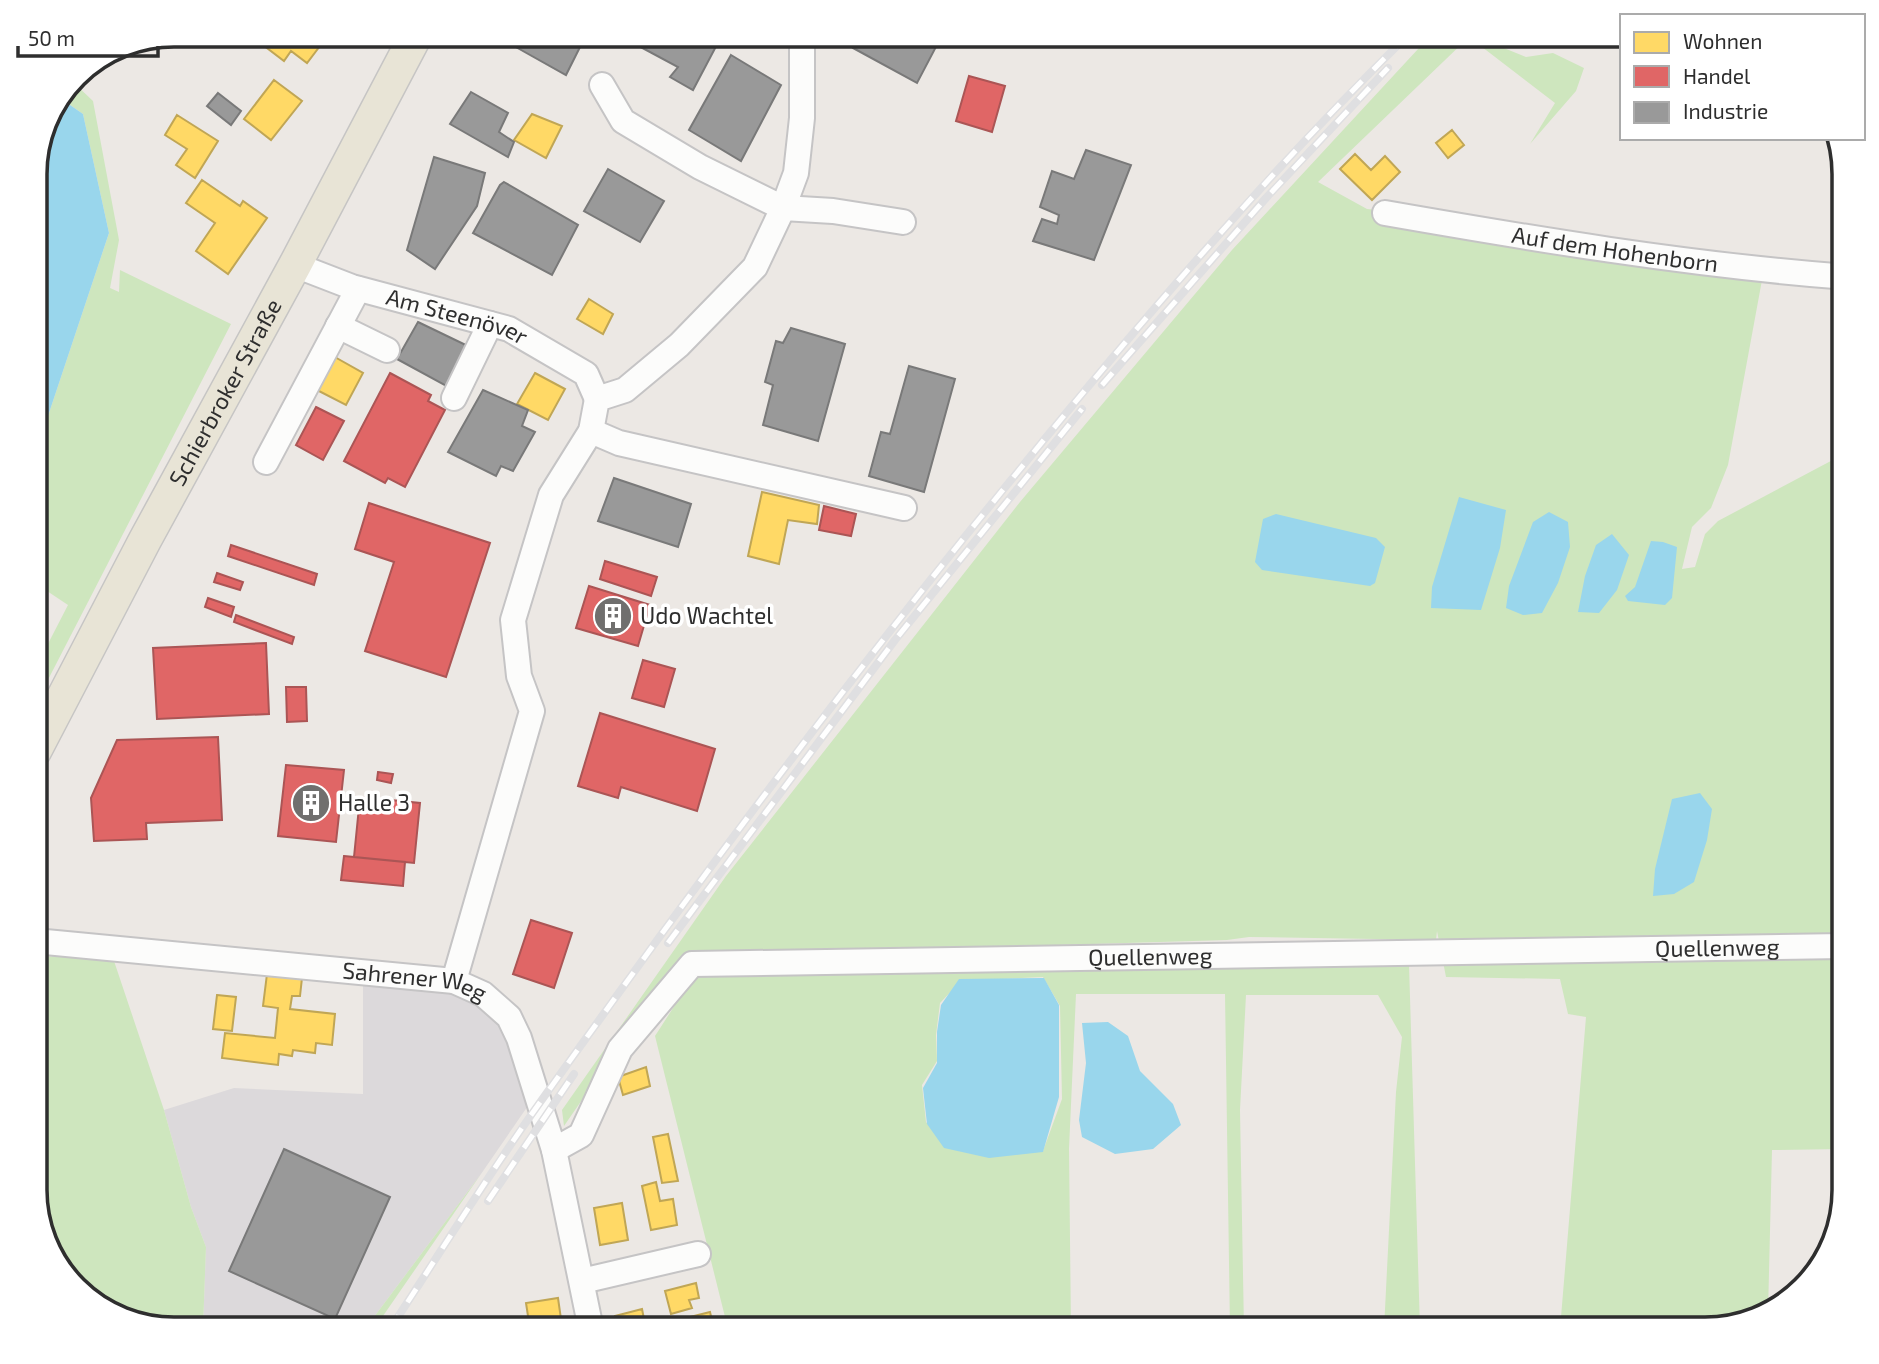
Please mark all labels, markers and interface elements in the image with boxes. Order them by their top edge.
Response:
scale bar [18,14,158,58]
legend [1620,14,1865,140]
text: 50 m [28,25,75,50]
text: Wohnen [1683,28,1762,53]
text: Handel [1683,63,1751,88]
text: Industrie [1683,98,1768,123]
street label: Auf dem Hohenborn [1510,220,1720,277]
street label: Am Steenöver [383,282,533,350]
street label: Schierbroker Straße [162,294,287,490]
building icon: Udo Wachtel [592,595,634,637]
place label: Udo Wachtel [640,601,773,629]
building icon: Halle 3 [290,782,332,824]
place label: Halle 3 [338,788,410,816]
street label: Quellenweg [1655,932,1780,962]
street label: Quellenweg [1088,941,1213,971]
street label: Sahrener Weg [341,955,491,1007]

